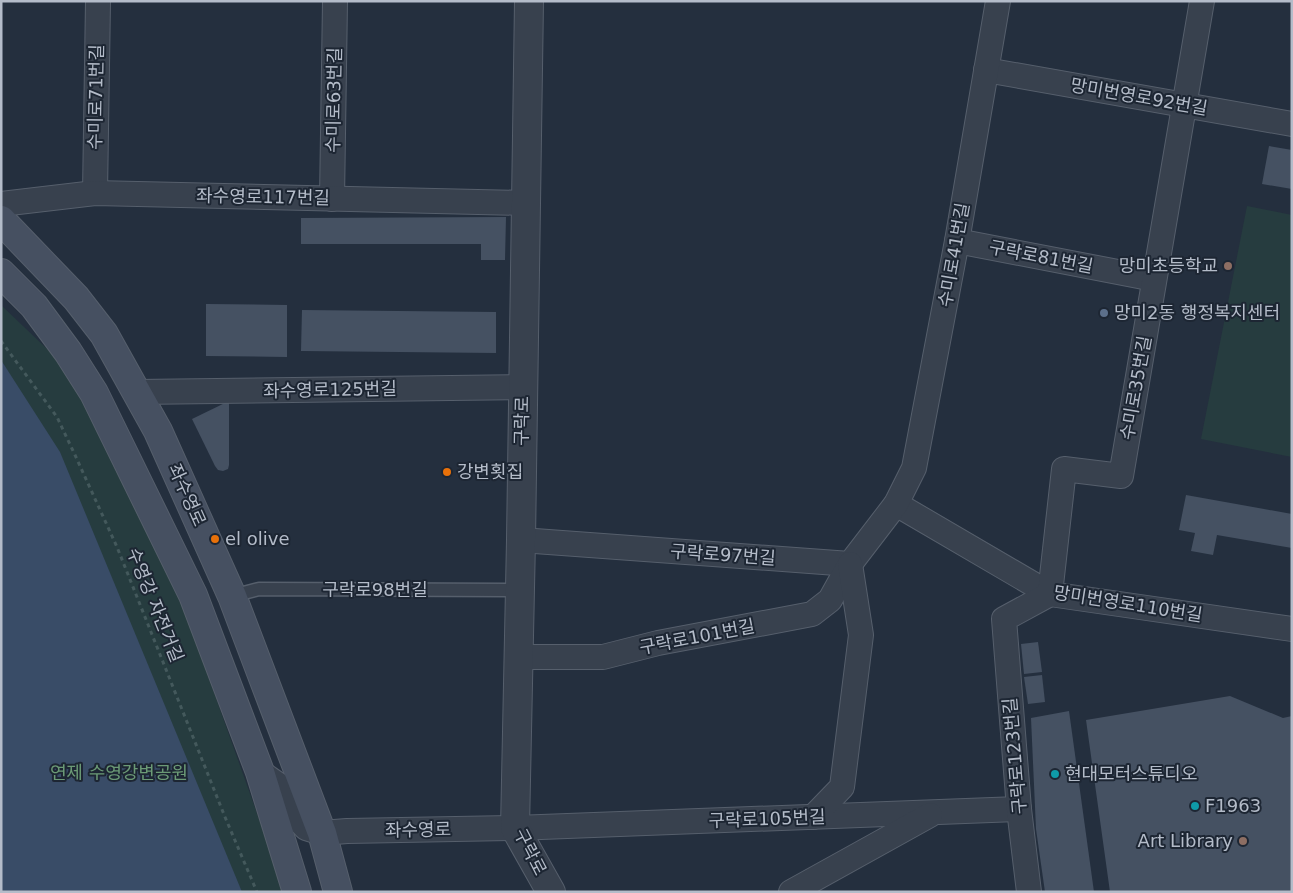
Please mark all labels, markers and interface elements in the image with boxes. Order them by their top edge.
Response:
street label: 수미로71번길 [84,44,107,150]
street label: 수미로63번길 [322,47,345,153]
street label: 망미번영로92번길 [1069,74,1209,119]
street label: 좌수영로117번길 [196,185,330,208]
street label: 수미로41번길 [934,201,973,309]
street label: 구락로81번길 [987,236,1095,277]
place label: 망미초등학교 [1119,255,1218,276]
marker: 망미초등학교 [1222,260,1234,272]
place label: 망미2동 행정복지센터 [1114,302,1280,323]
marker: 망미2동 행정복지센터 [1098,307,1110,319]
street label: 수미로35번길 [1116,334,1155,442]
street label: 좌수영로125번길 [263,378,397,401]
street label: 구락로 [511,396,532,446]
street label: 좌수영로 [164,460,211,529]
place label: 강변횟집 [457,461,523,482]
marker: 강변횟집 [441,466,453,478]
place label: el olive [225,528,290,549]
marker: el olive [209,533,221,545]
street label: 구락로97번길 [670,540,776,569]
street label: 수영강 자전거길 [123,544,188,665]
street label: 구락로98번길 [322,579,428,600]
street label: 망미번영로110번길 [1052,581,1204,626]
street label: 구락로101번길 [637,615,756,658]
street label: 구락로123번길 [999,697,1030,815]
park label: 연제 수영강변공원 [50,762,188,783]
place label: 현대모터스튜디오 [1065,763,1197,784]
marker: 현대모터스튜디오 [1049,768,1061,780]
place label: F1963 [1205,795,1261,816]
marker: F1963 [1189,800,1201,812]
street label: 구락로105번길 [708,806,826,831]
street label: 좌수영로 [385,818,451,841]
street label: 구락로 [510,825,551,879]
place label: Art Library [1138,830,1233,851]
marker: Art Library [1237,835,1249,847]

